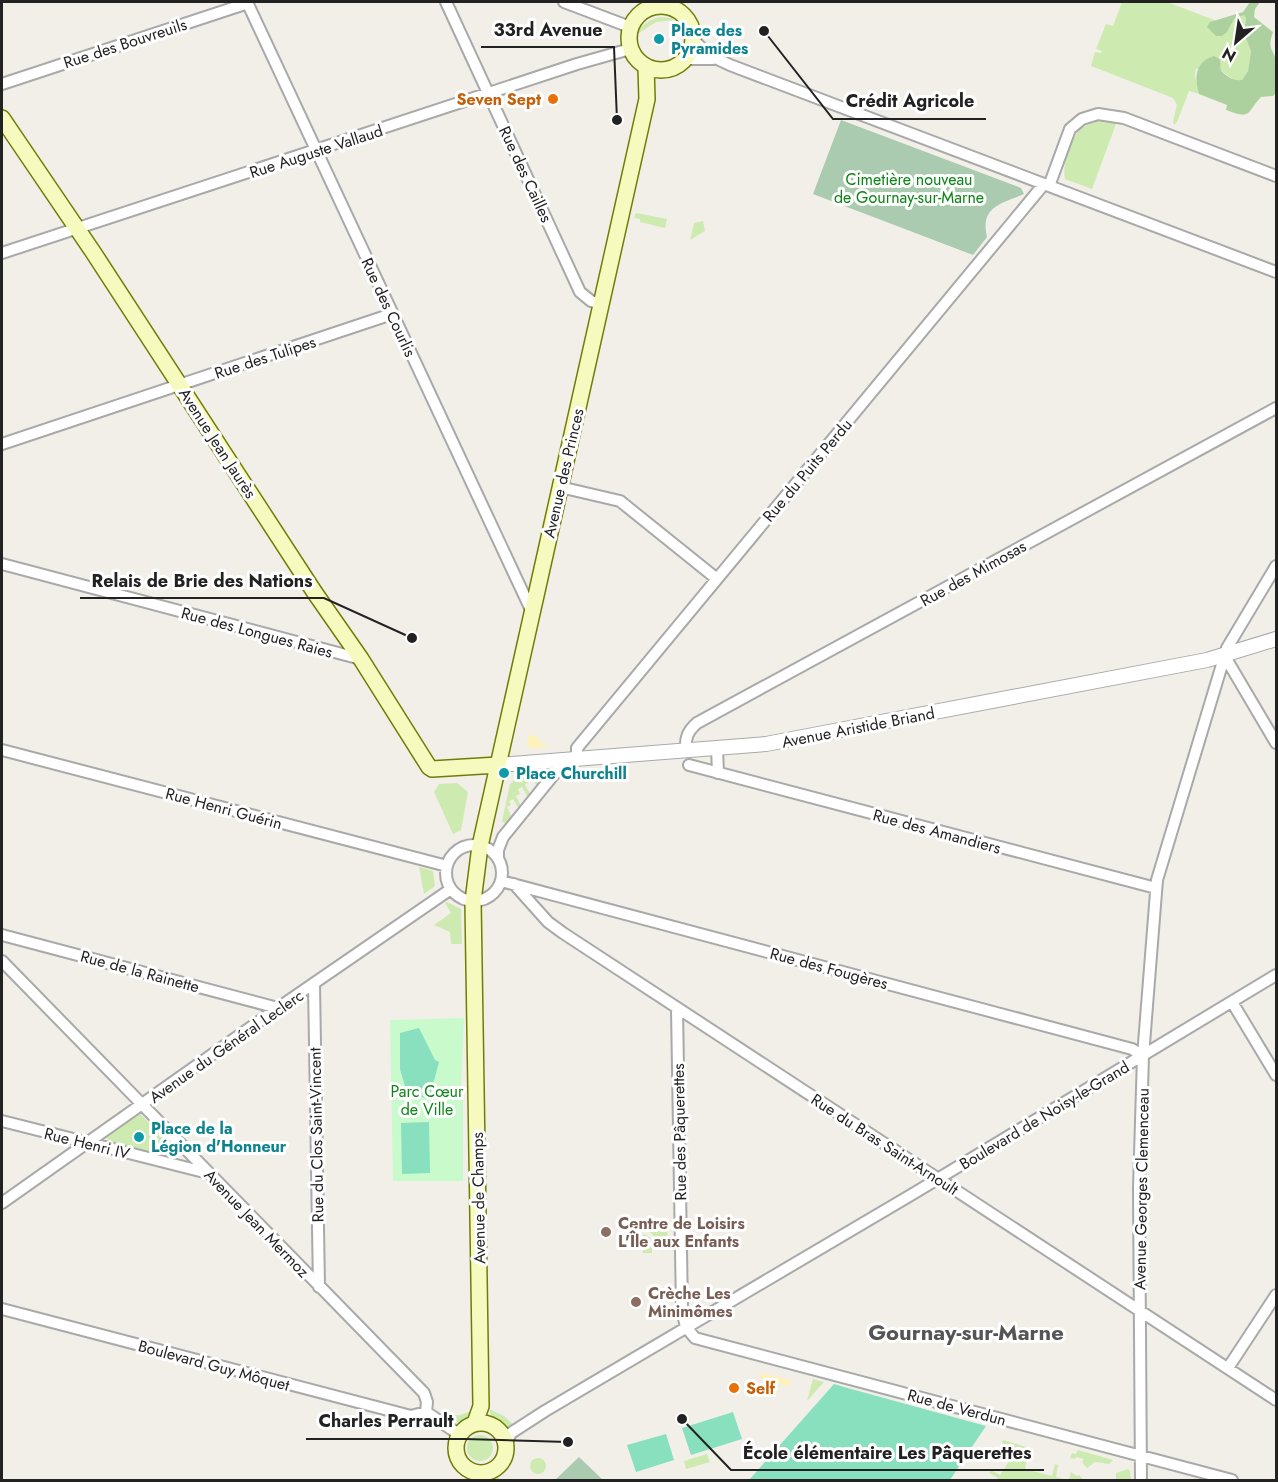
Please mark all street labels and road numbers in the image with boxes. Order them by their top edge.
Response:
street label: Rue des Bouvreuils [61,13,190,74]
street label: Rue Auguste Vallaud [246,119,386,184]
street label: Rue des Cailles [493,122,558,226]
street label: Rue des Courlis [356,254,422,361]
street label: Rue des Tulipes [212,330,319,385]
street label: Avenue Jean Jaurès [173,384,262,503]
street label: Avenue des Princes [537,406,590,540]
street label: Rue du Puits Perdu [757,414,857,527]
street label: Rue des Mimosas [916,535,1030,612]
street label: Rue des Longues Raies [179,601,335,664]
street label: Avenue Aristide Briand [780,701,936,754]
street label: Rue Henri Guérin [163,782,285,835]
street label: Rue des Amandiers [870,803,1003,860]
street label: Rue des Fougères [767,942,890,995]
street label: Rue de la Rainette [78,945,202,998]
street label: Avenue du Général Leclerc [144,984,308,1109]
street label: Rue du Clos Saint-Vincent [303,1047,330,1223]
street label: Boulevard de Noisy-le-Grand [955,1055,1134,1175]
street label: Rue des Pâquerettes [667,1063,692,1201]
street label: Rue du Bras Saint-Arnoult [807,1088,963,1201]
street label: Avenue Georges Clemenceau [1128,1088,1155,1290]
street label: Rue Henri IV [42,1122,132,1165]
street label: Avenue de Champs [466,1132,491,1264]
street label: Avenue Jean Mermoz [199,1164,315,1283]
street label: Boulevard Guy Môquet [136,1334,292,1397]
street label: Rue de Verdun [905,1383,1009,1432]

